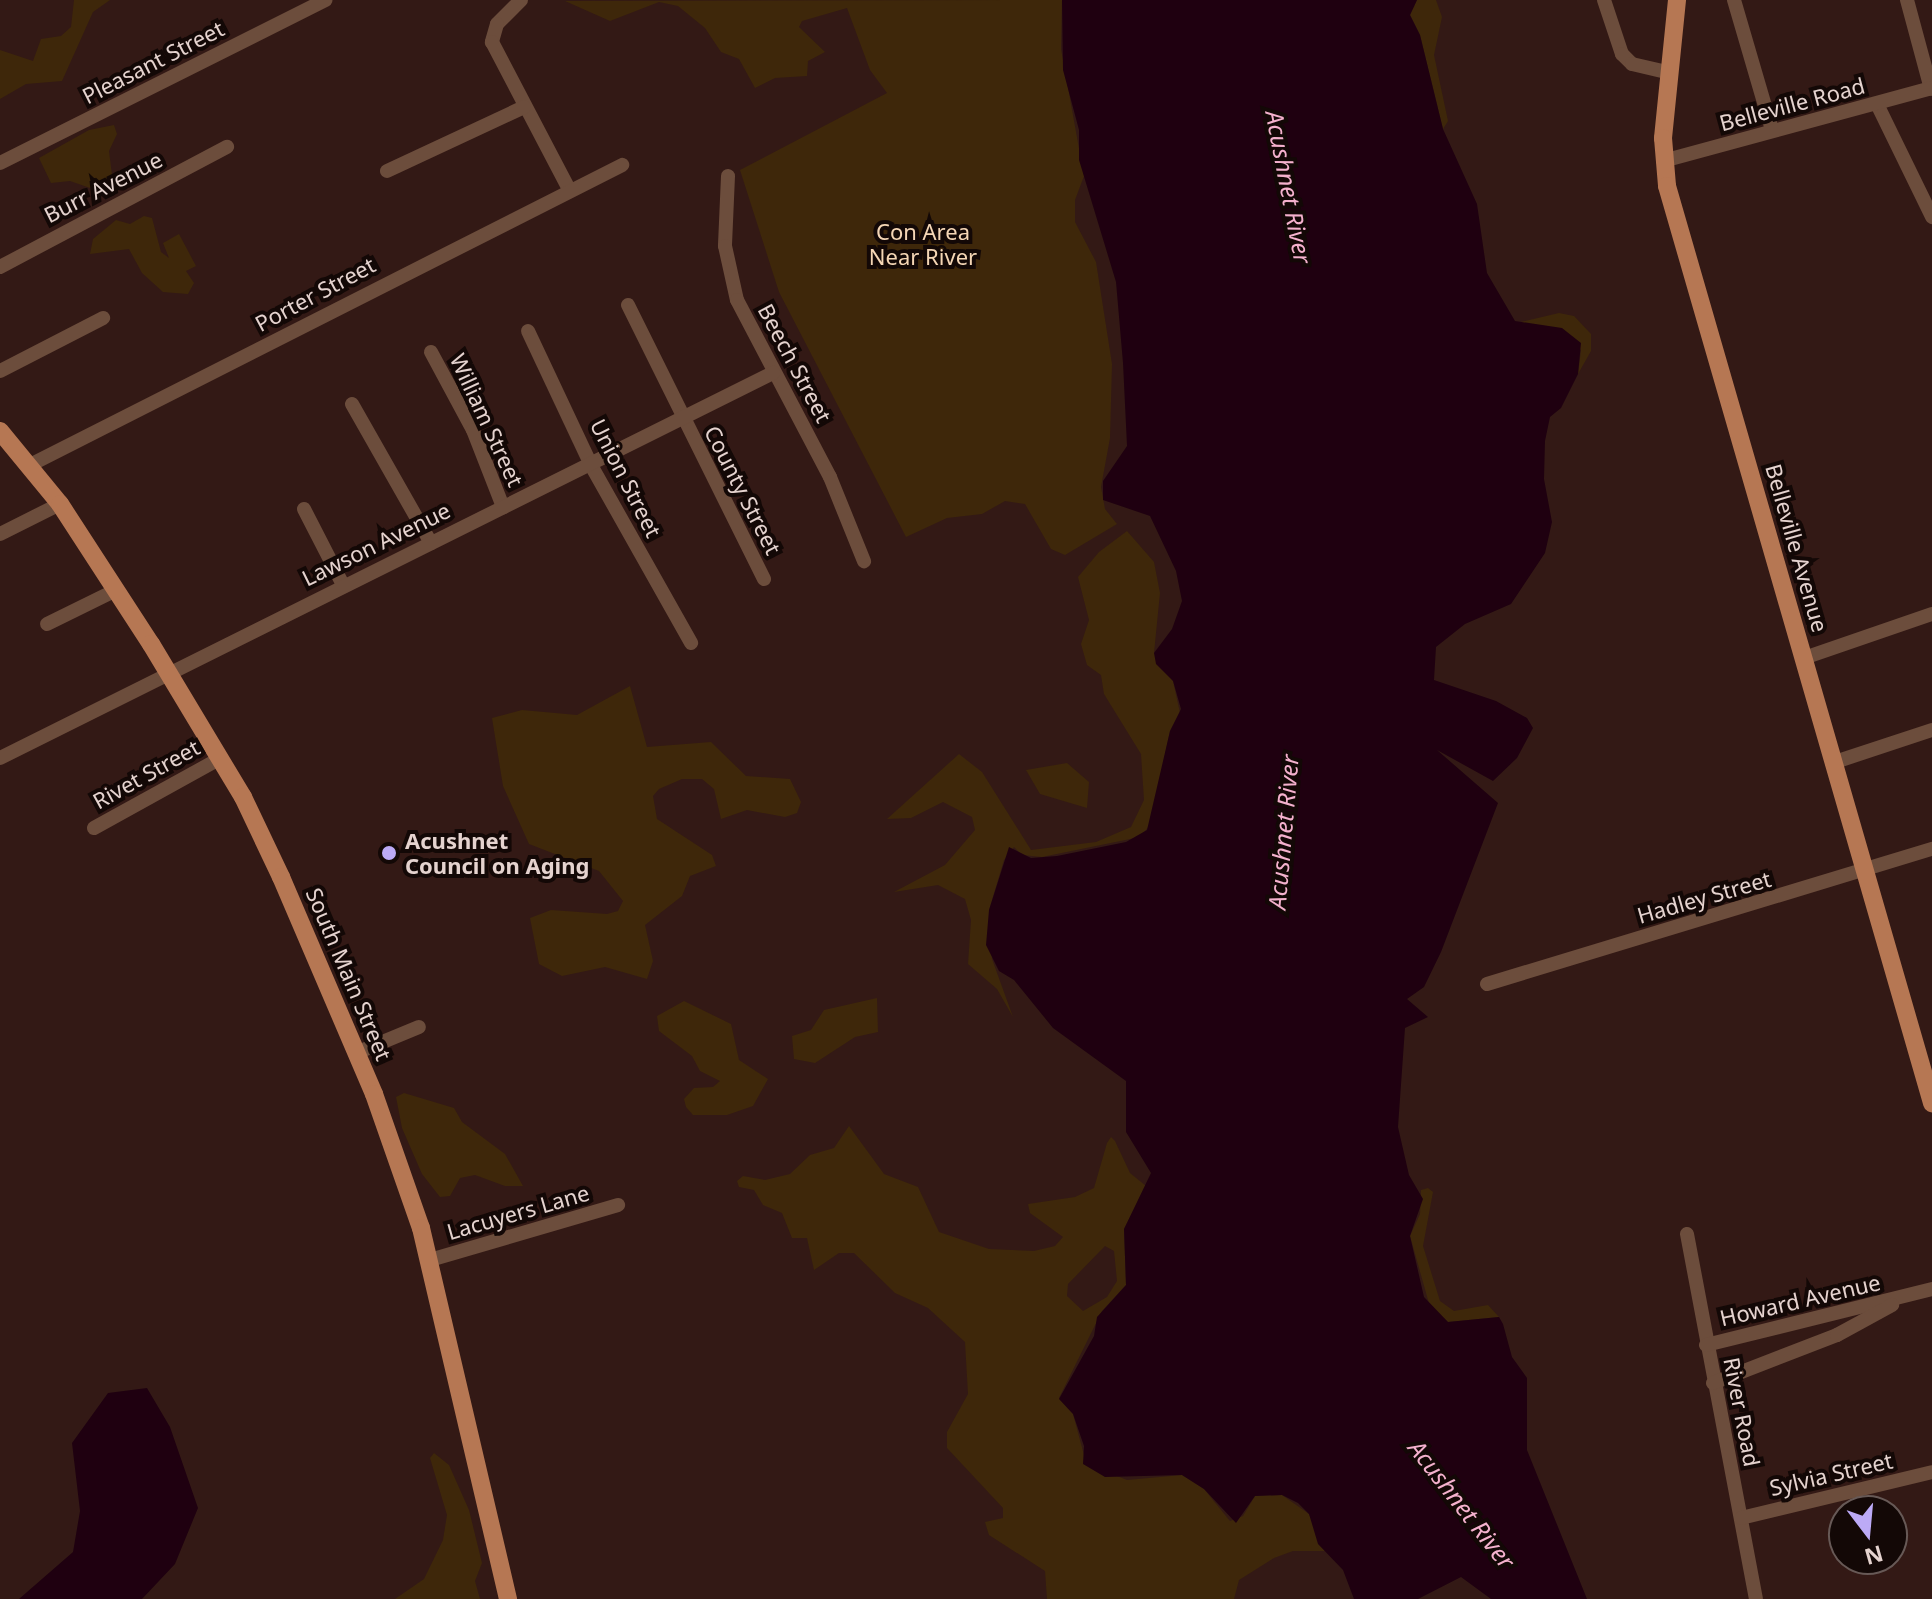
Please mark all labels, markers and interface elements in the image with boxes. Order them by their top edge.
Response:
street label: Pleasant Street [78,15,228,109]
street label: Belleville Road [1717,72,1867,136]
water label: Acushnet River [1260,108,1318,266]
street label: Burr Avenue [40,146,166,228]
park label: Con Area Near River [869,218,977,270]
street label: Porter Street [250,251,380,337]
street label: Beech Street [753,299,837,427]
street label: William Street [445,350,529,490]
street label: Union Street [585,414,667,542]
street label: County Street [699,421,787,559]
street label: Belleville Avenue [1760,461,1834,635]
street label: Lawson Avenue [298,497,454,591]
street label: Rivet Street [88,734,204,814]
water label: Acushnet River [1262,753,1304,911]
place label: Acushnet Council on Aging [405,827,589,878]
marker: Acushnet Council on Aging [380,844,398,862]
street label: Hadley Street [1634,865,1774,929]
street label: South Main Street [301,884,397,1064]
street label: Lacuyers Lane [444,1179,592,1245]
street label: Howard Avenue [1717,1269,1883,1331]
street label: River Road [1718,1355,1766,1469]
water label: Acushnet River [1403,1434,1521,1574]
street label: Sylvia Street [1767,1447,1895,1501]
north arrow [1828,1495,1908,1575]
text: N [1861,1539,1887,1573]

